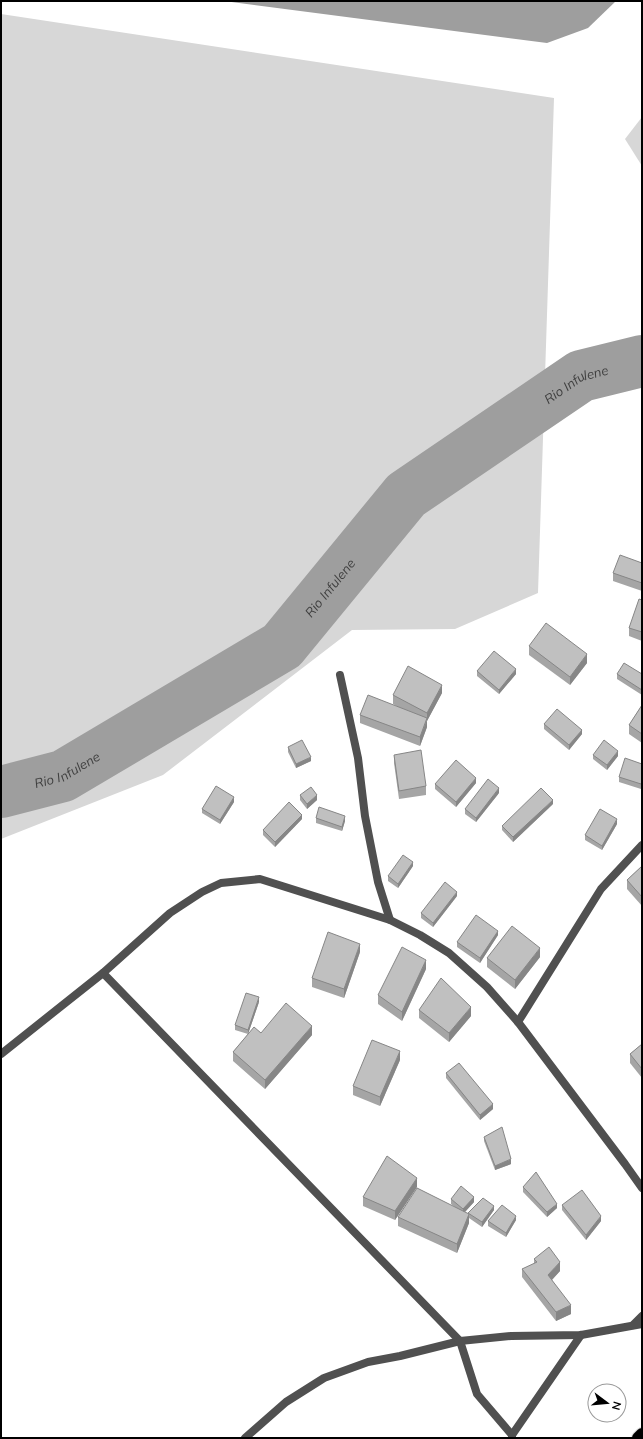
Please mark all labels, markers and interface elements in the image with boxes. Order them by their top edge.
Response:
water label: Rio Infulene [541,362,610,407]
water label: Rio Infulene [301,555,358,620]
water label: Rio Infulene [33,748,103,791]
north arrow [587,1383,627,1423]
text: N [609,1400,624,1412]

